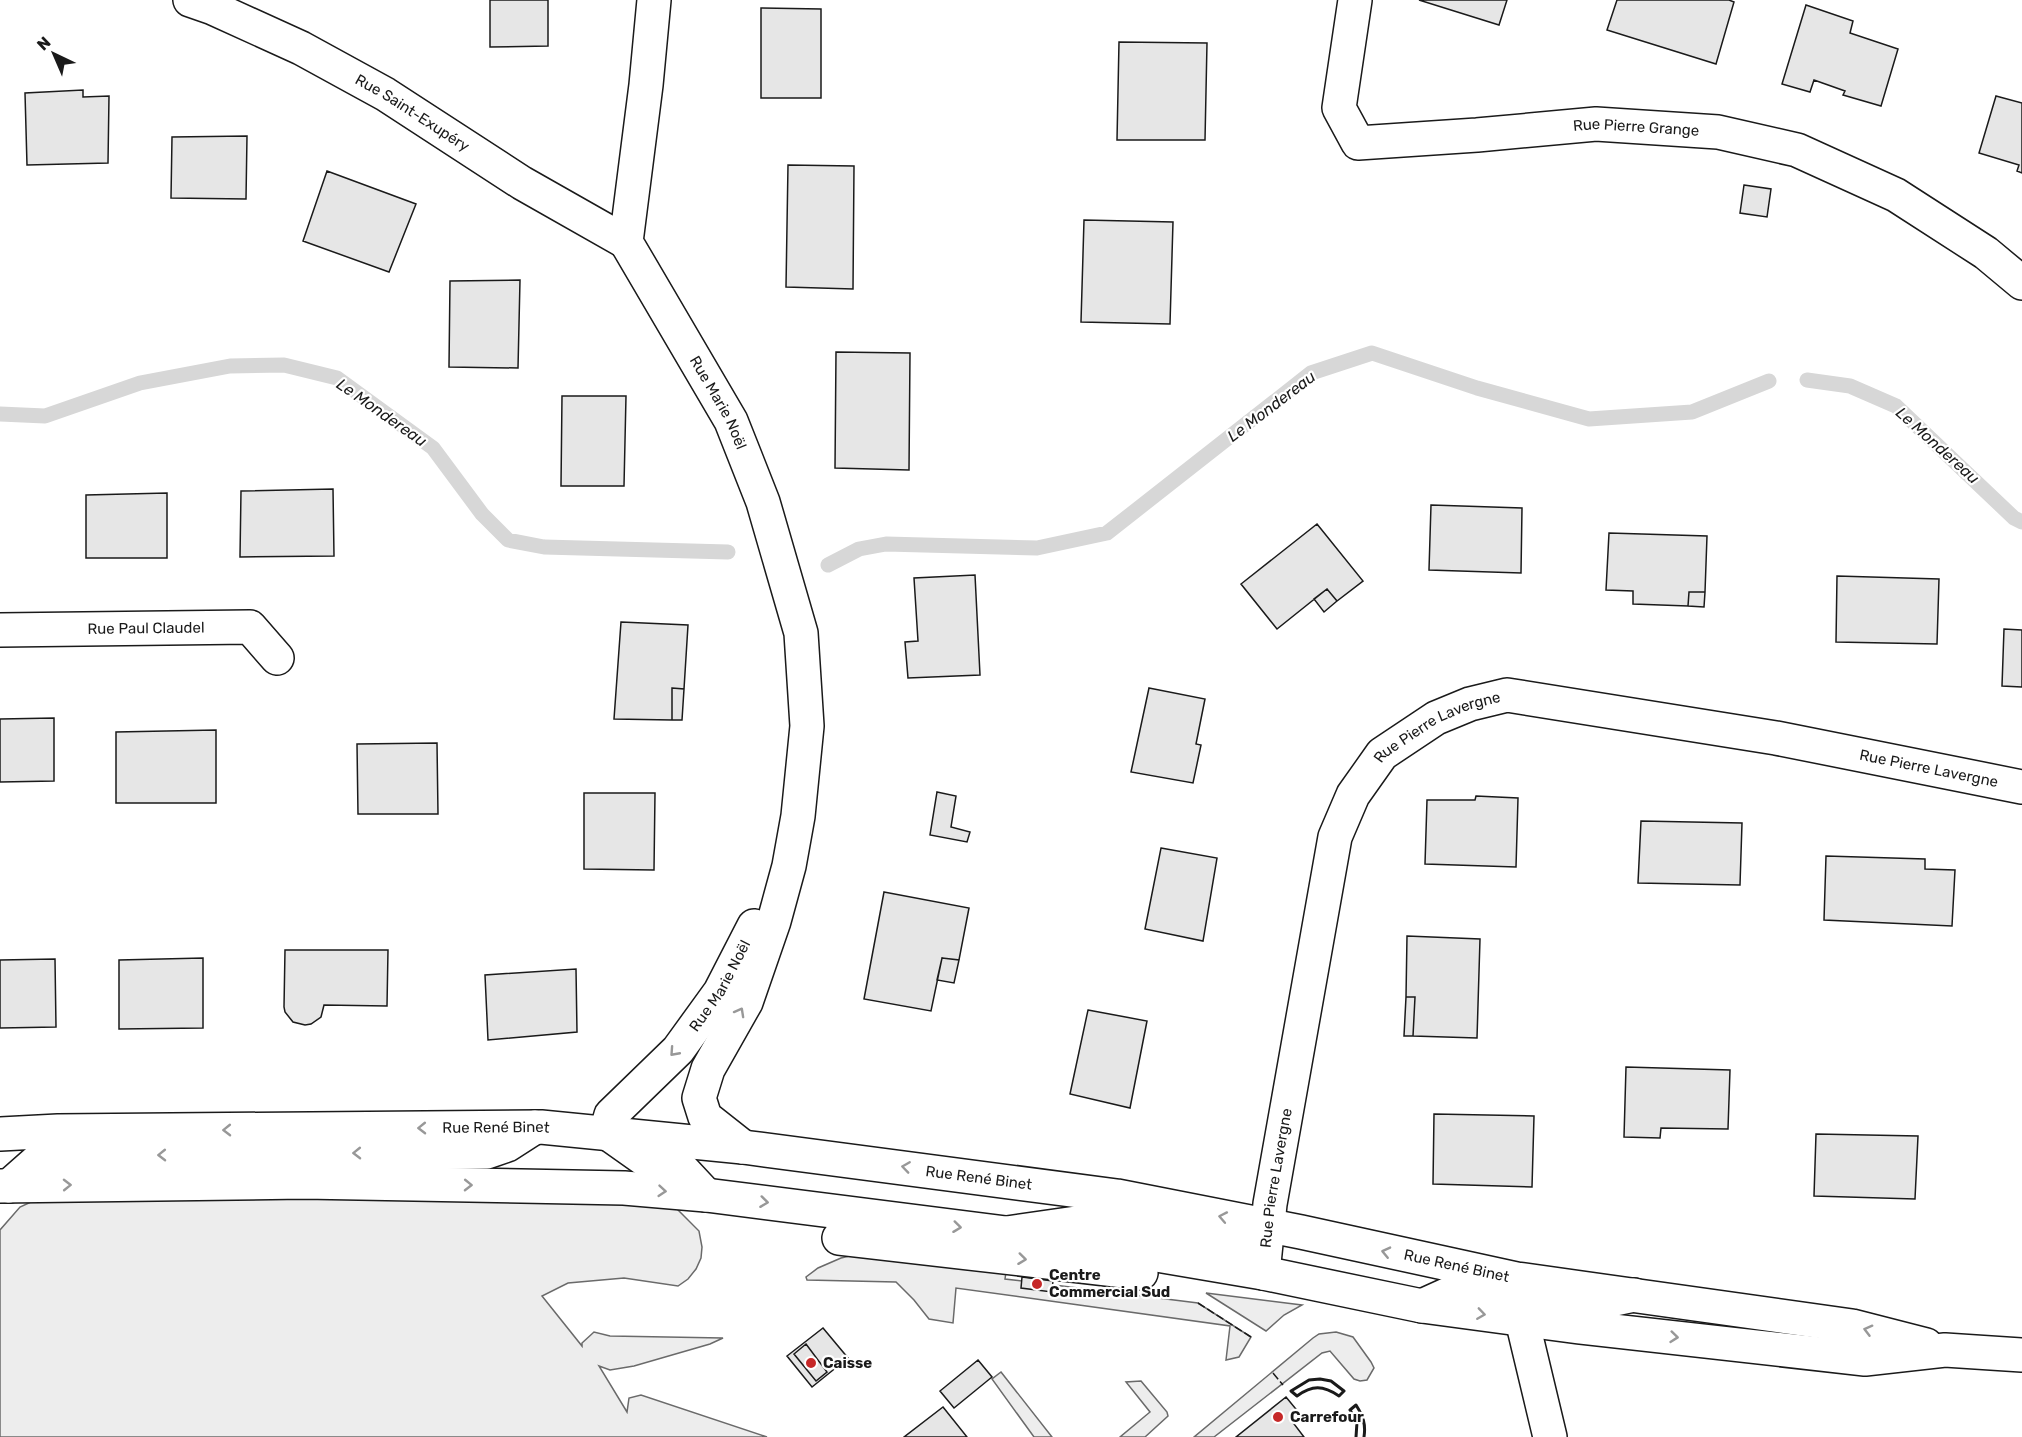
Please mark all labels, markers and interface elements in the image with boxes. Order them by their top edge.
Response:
north arrow [24,24,84,84]
text: N [33,33,55,54]
street label: Rue Saint-Exupéry [352,70,473,155]
street label: Rue Pierre Grange [1572,115,1700,140]
street label: Rue Marie Noël [686,353,750,452]
water label: Le Mondereau [1223,367,1319,446]
water label: Le Mondereau [333,374,431,451]
water label: Le Mondereau [1892,403,1984,488]
street label: Rue Paul Claudel [87,619,205,638]
street label: Rue Pierre Lavergne [1370,688,1502,766]
street label: Rue Pierre Lavergne [1858,746,2000,791]
street label: Rue Marie Noël [685,937,754,1035]
one-way arrow [733,1008,744,1018]
one-way arrow [670,1045,681,1056]
street label: Rue Pierre Lavergne [1257,1107,1296,1249]
street label: Rue René Binet [442,1118,551,1137]
one-way arrow [417,1122,426,1134]
one-way arrow [222,1124,231,1136]
one-way arrow [352,1147,361,1160]
one-way arrow [157,1149,166,1161]
one-way arrow [901,1162,911,1174]
street label: Rue René Binet [925,1162,1033,1194]
one-way arrow [63,1179,72,1191]
one-way arrow [463,1179,472,1191]
one-way arrow [658,1185,667,1198]
one-way arrow [759,1196,768,1208]
one-way arrow [1218,1211,1228,1224]
one-way arrow [953,1220,962,1232]
one-way arrow [1381,1246,1391,1259]
street label: Rue René Binet [1402,1246,1511,1286]
one-way arrow [1018,1253,1027,1265]
place label: Centre Commercial Sud [1049,1266,1170,1301]
marker: Centre Commercial Sud [1030,1277,1044,1291]
one-way arrow [1476,1308,1485,1320]
one-way arrow [1863,1325,1873,1338]
one-way arrow [1670,1330,1679,1343]
place label: Caisse [823,1354,872,1372]
marker: Caisse [804,1356,818,1370]
place label: Carrefour [1290,1408,1364,1426]
marker: Carrefour [1271,1410,1285,1424]

